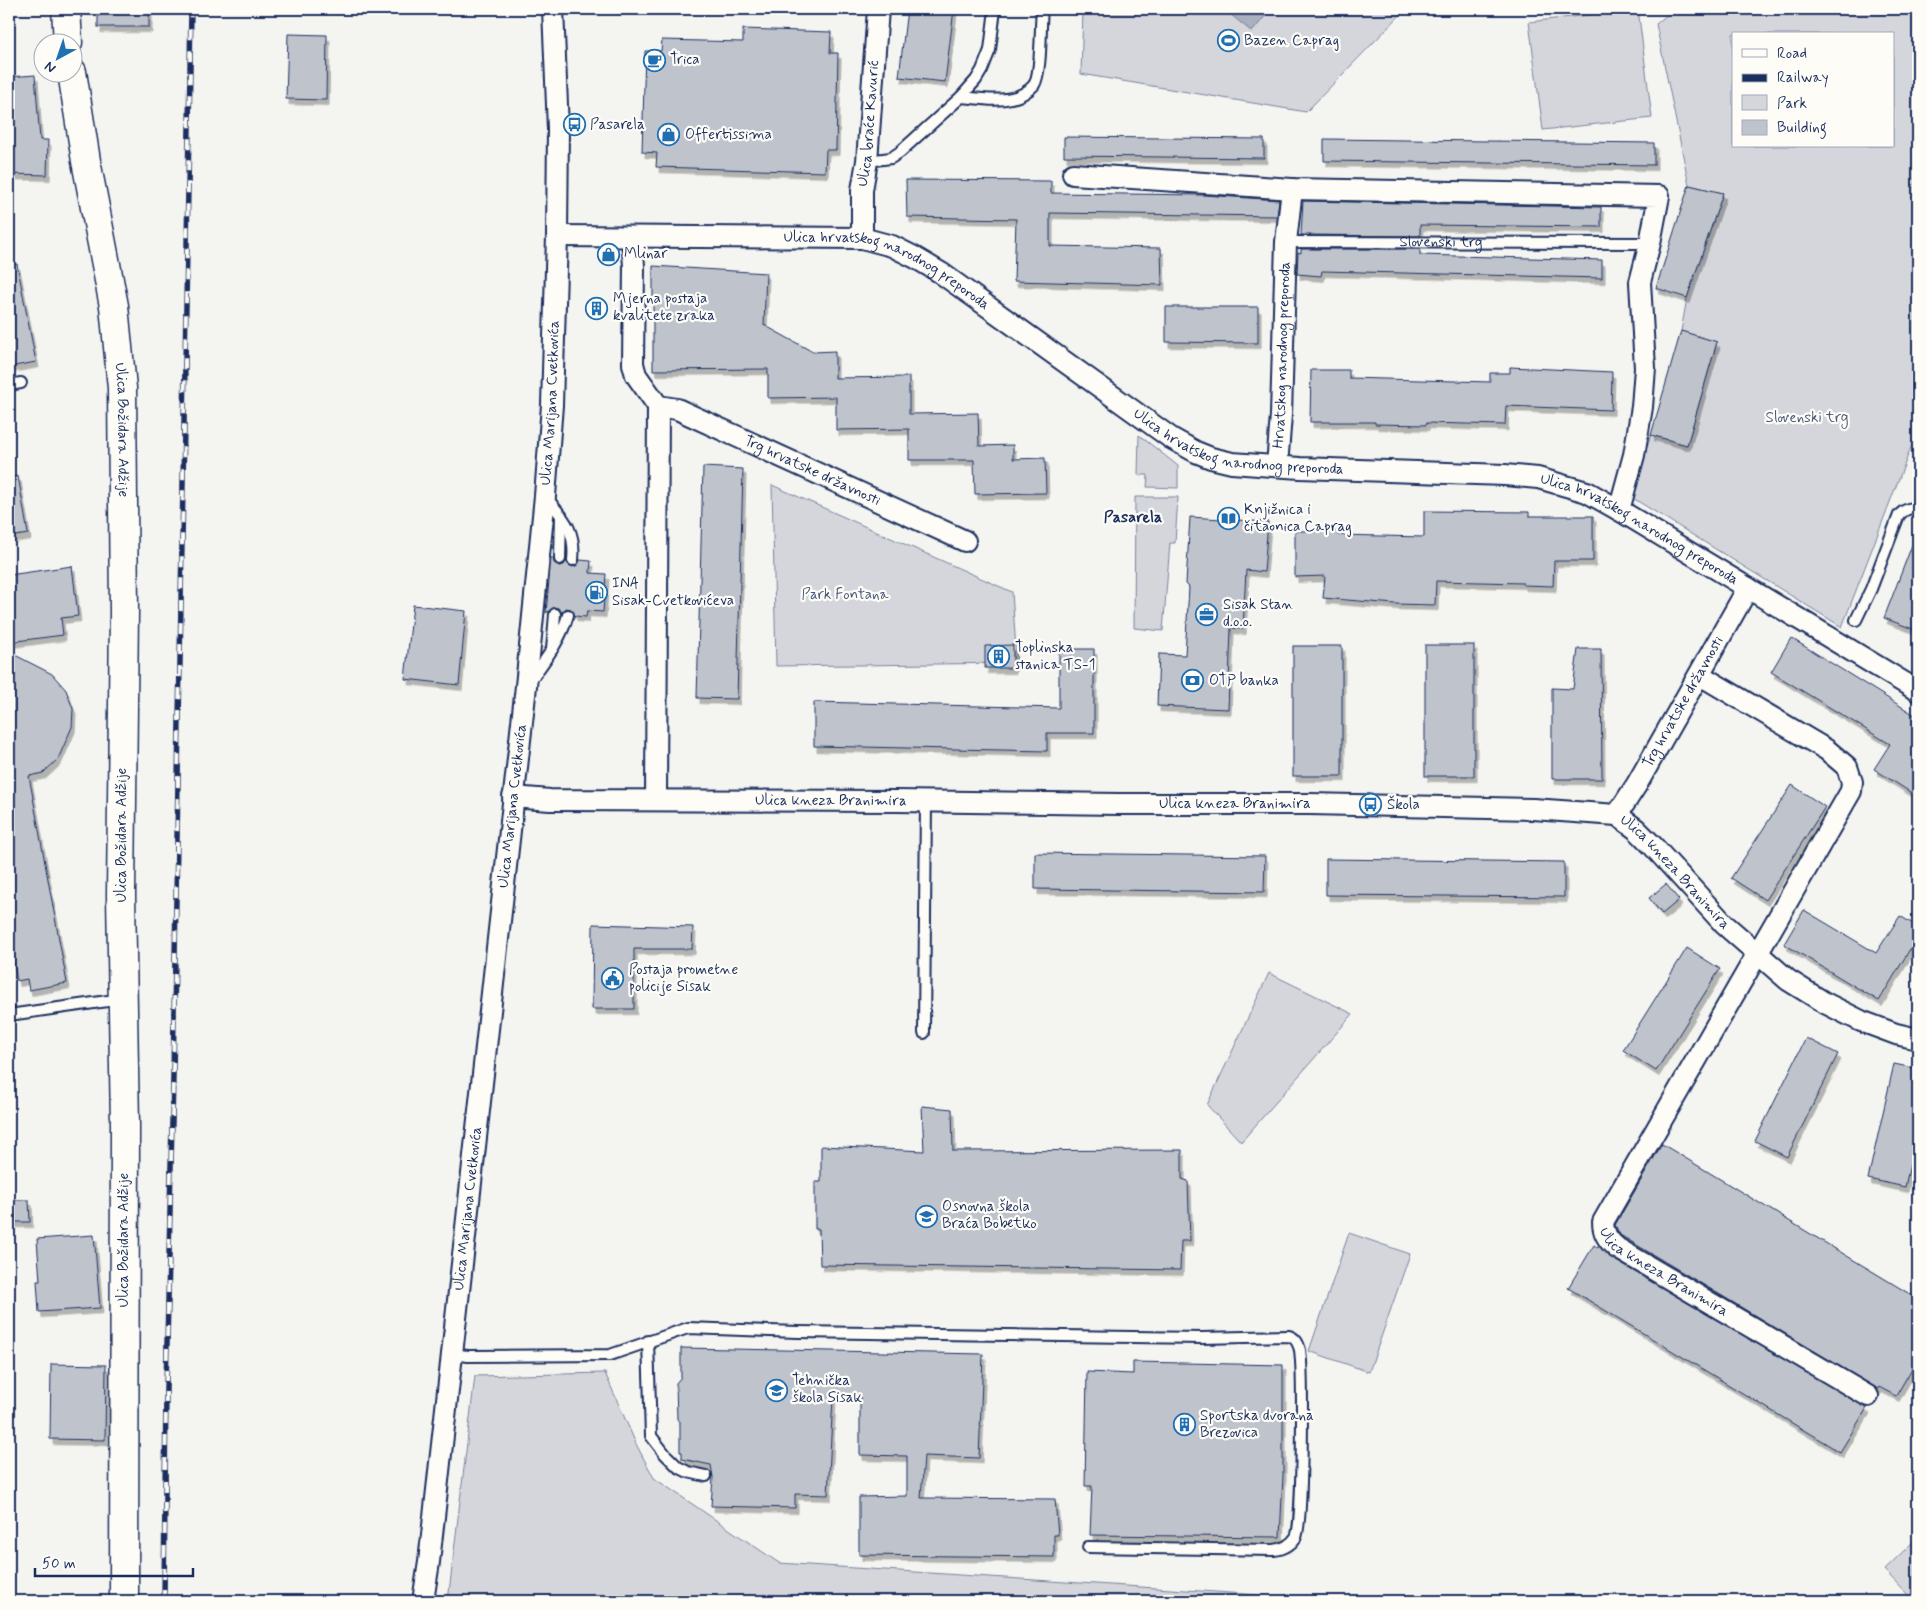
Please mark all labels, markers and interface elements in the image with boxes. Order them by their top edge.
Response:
sports icon: Bazen Caprag [1216,29,1240,53]
place label: Bazen Caprag [1244,31,1339,51]
north arrow [32,32,82,82]
legend [1732,32,1894,148]
text: Road [1777,44,1807,64]
cafe icon: Trica [642,48,666,72]
place label: Trica [670,50,700,70]
text: N [41,57,60,77]
street label: Ulica braće Kavurić [853,59,884,188]
text: Railway [1777,68,1829,88]
text: Park [1777,94,1807,114]
bus stop icon: Pasarela [562,113,586,137]
place label: Pasarela [590,115,645,135]
text: Building [1777,118,1827,139]
shop icon: Offertissima [657,123,681,147]
place label: Offertissima [685,125,772,145]
street label: Ulica hrvatskog narodnog preporoda [784,227,994,315]
street label: Slovenski trg [1400,232,1482,254]
shop icon: Mlinar [596,242,620,266]
place label: Mlinar [624,244,668,264]
street label: Hrvatskog narodnog preporoda [1268,261,1295,449]
place label: Mjerna postaja kvalitete zraka [613,289,715,326]
building icon: Mjerna postaja kvalitete zraka [585,296,609,320]
street label: Ulica Marijana Cvetkovića [536,320,565,486]
street label: Ulica Božidara Adžije [110,362,133,498]
street label: Ulica hrvatskog narodnog preporoda [1129,404,1344,479]
park label: Slovenski trg [1766,408,1848,429]
street label: Trg hrvatske državnosti [741,431,884,511]
street label: Ulica hrvatskog narodnog preporoda [1538,469,1742,590]
place label: Knjižnica i čitaonica Caprag [1244,500,1352,537]
district label: Pasarela [1104,507,1162,528]
library icon: Knjižnica i čitaonica Caprag [1216,507,1240,531]
place label: INA Sisak-Cvetkovićeva [612,574,734,611]
fuel station icon: INA Sisak-Cvetkovićeva [584,581,608,605]
park label: Park Fontana [801,585,890,605]
place label: Sisak Stan d.o.o. [1223,595,1294,632]
office icon: Sisak Stan d.o.o. [1195,602,1219,626]
street label: Trg hrvatske državnosti [1638,633,1729,771]
place label: Toplinska stanica TS-1 [1015,638,1095,675]
building icon: Toplinska stanica TS-1 [987,645,1011,669]
bank icon: OTP banka [1181,669,1205,693]
place label: OTP banka [1209,671,1279,691]
street label: Ulica Marijana Cvetkovića [494,723,532,889]
street label: Ulica Božidara Adžije [112,767,132,902]
street label: Ulica kneza Branimira [755,791,907,811]
bus stop icon: Škola [1359,793,1383,817]
street label: Ulica kneza Branimira [1159,794,1311,814]
place label: Škola [1387,795,1420,815]
street label: Ulica kneza Branimira [1616,810,1735,934]
place label: Postaja prometne policije Sisak [629,960,739,997]
public building icon: Postaja prometne policije Sisak [601,967,625,991]
street label: Ulica Marijana Cvetkovića [449,1125,487,1292]
street label: Ulica Božidara Adžije [114,1172,134,1307]
place label: Osnovna škola Braća Bobetko [942,1197,1037,1234]
school or university icon: Osnovna škola Braća Bobetko [914,1204,938,1228]
street label: Ulica kneza Branimira [1594,1225,1732,1321]
place label: Tehnička škola Sisak [792,1371,863,1408]
school or university icon: Tehnička škola Sisak [764,1378,788,1402]
place label: Sportska dvorana Brezovica [1200,1406,1314,1443]
building icon: Sportska dvorana Brezovica [1172,1413,1196,1437]
scale bar [35,1545,192,1577]
text: 50 m [42,1554,76,1574]

